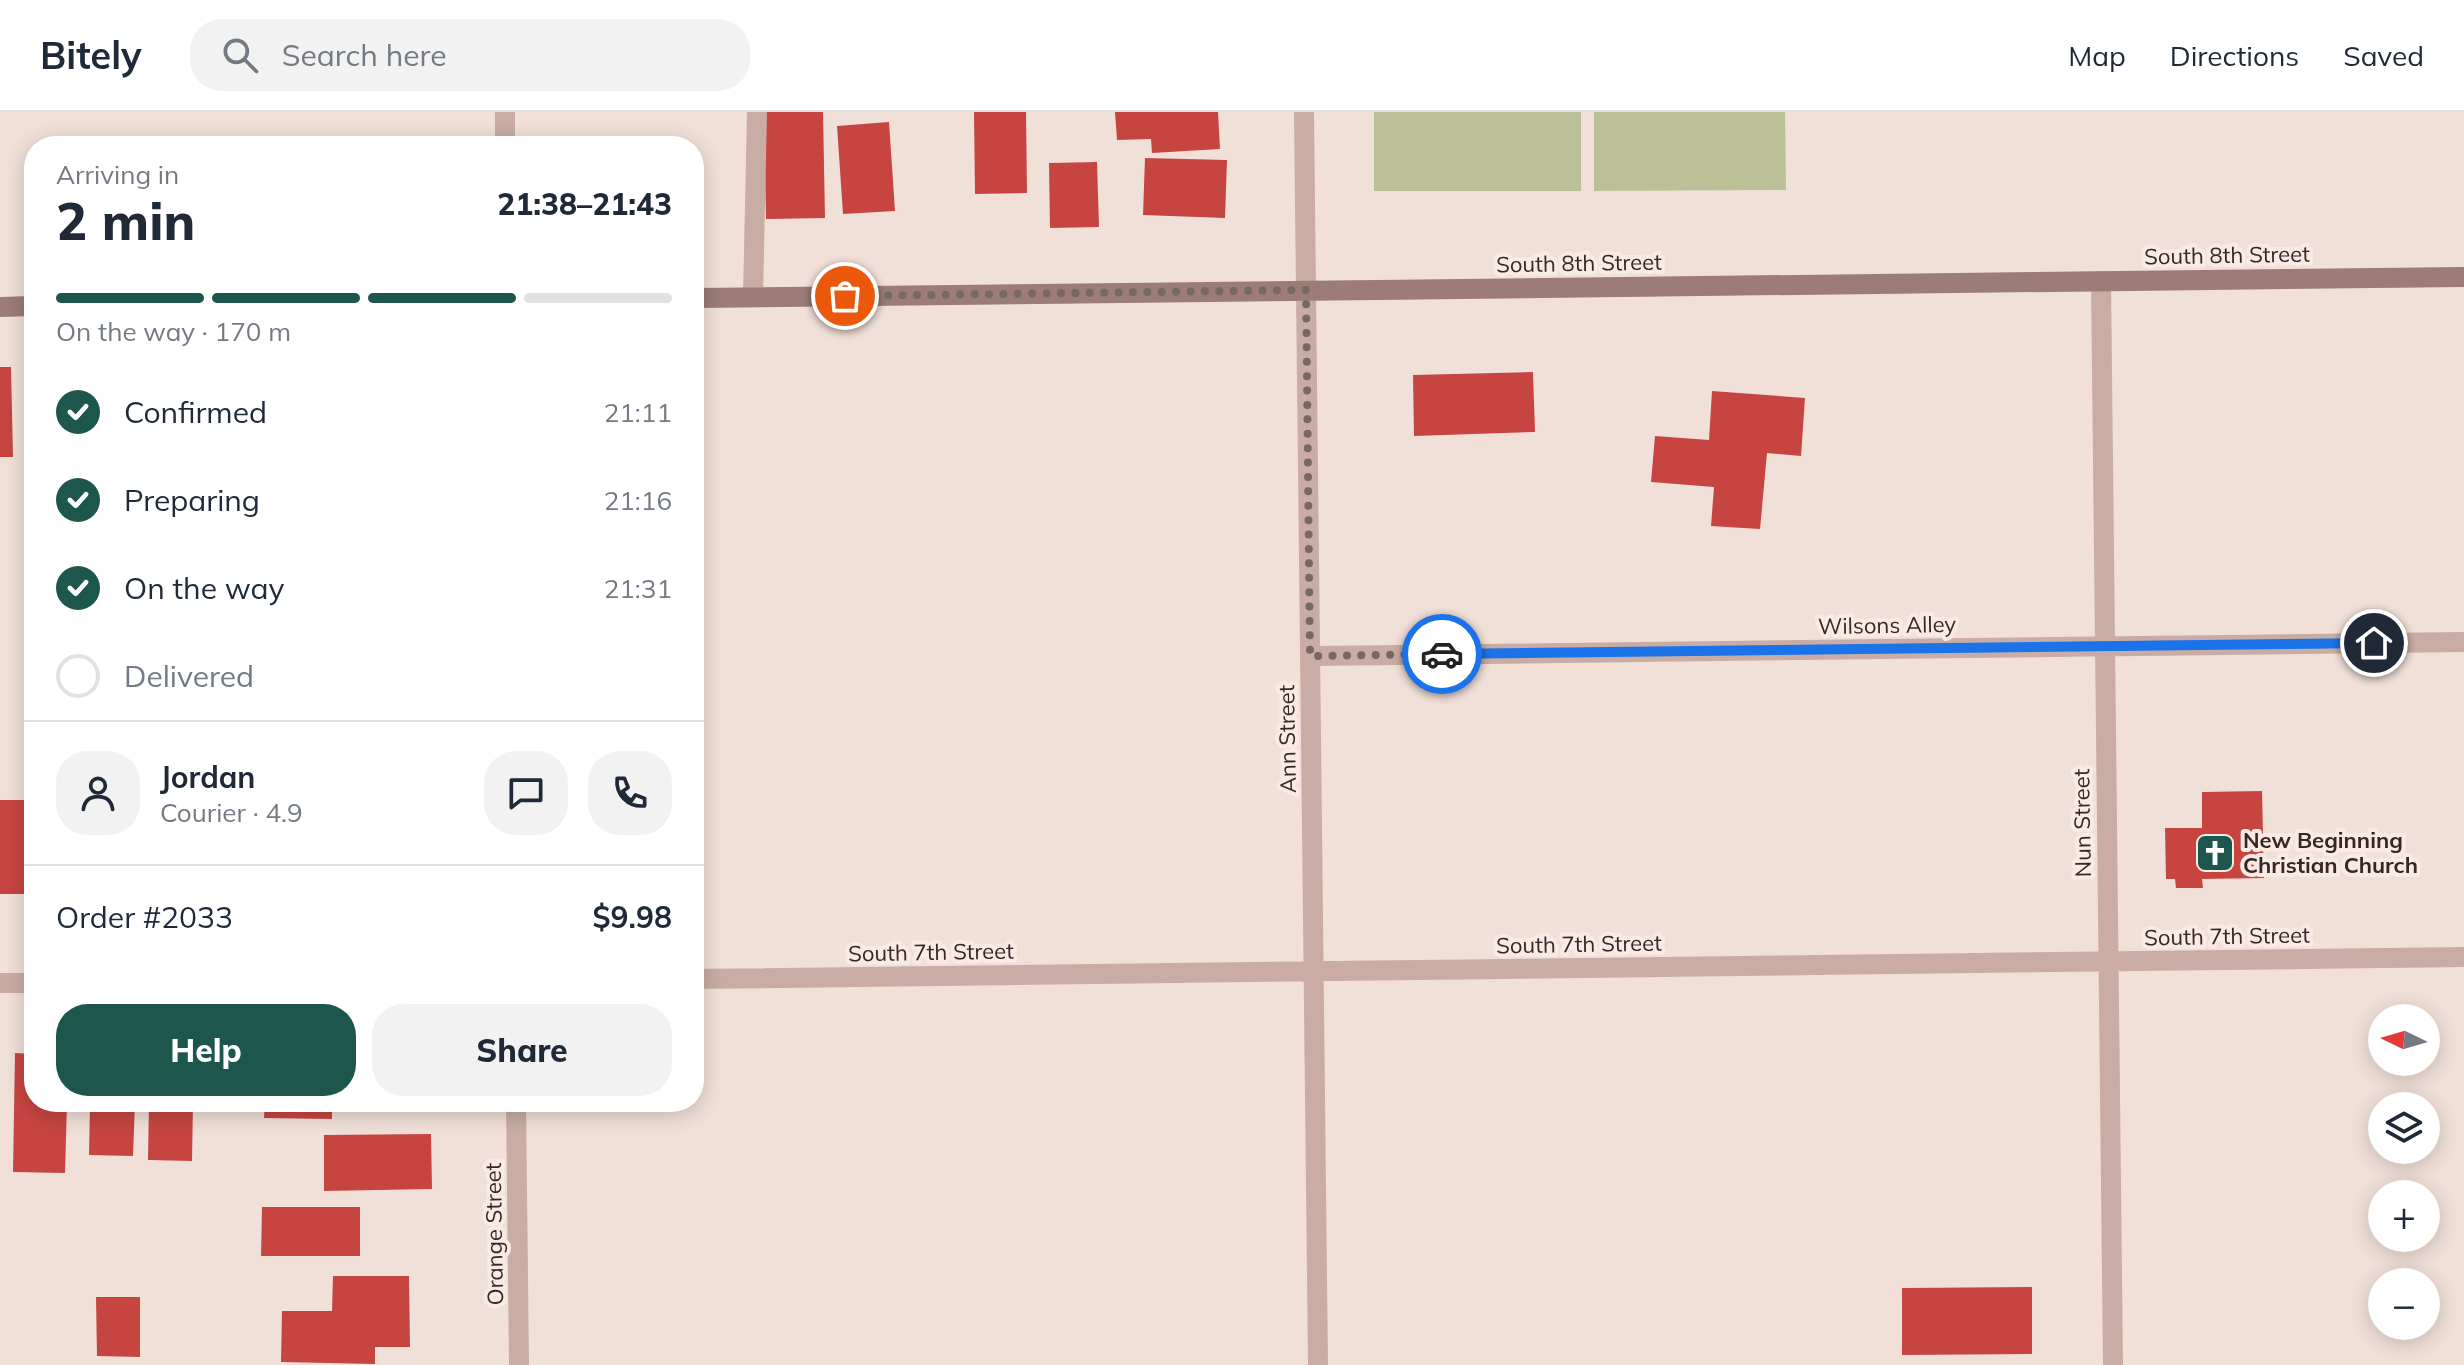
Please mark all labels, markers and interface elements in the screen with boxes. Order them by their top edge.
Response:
search box [190,19,750,91]
text: Bitely [40,31,142,79]
icon: search [218,33,262,77]
text: Search here [282,36,447,74]
text: Map [2068,38,2126,73]
text: Directions [2170,38,2299,73]
text: Saved [2343,38,2424,73]
text: Arriving in [56,158,179,191]
text: 21:38–21:43 [497,185,672,223]
text: 2 min [56,188,195,253]
street label: South 8th Street [2144,240,2310,270]
street label: South 8th Street [1496,248,1662,278]
pin [811,262,879,330]
icon: bag [823,274,867,318]
text: On the way · 170 m [56,315,291,348]
icon: check [56,390,100,434]
text: Confirmed [124,393,267,431]
text: 21:11 [604,396,672,429]
icon: check [56,478,100,522]
text: Preparing [124,481,260,519]
text: 21:16 [604,484,672,517]
icon: check [56,566,100,610]
text: On the way [124,569,284,607]
text: 21:31 [604,572,672,605]
pin [2340,609,2408,677]
street label: Wilsons Alley [1818,610,1957,640]
courier [1402,614,1482,694]
icon: home [2352,621,2396,665]
icon: car [1420,632,1464,676]
text: Delivered [124,657,254,695]
street label: Ann Street [1272,684,1302,794]
button: person [56,751,140,835]
button: chat [484,751,568,835]
button: phone [588,751,672,835]
text: Jordan [160,758,255,796]
street label: Nun Street [2067,768,2097,878]
text: Courier · 4.9 [160,796,303,829]
place label: New Beginning Christian Church [2243,826,2418,879]
church icon: New Beginning Christian Church [2194,832,2236,874]
text: Order #2033 [56,898,233,936]
text: $9.98 [593,898,672,936]
street label: South 7th Street [2144,921,2310,951]
street label: South 7th Street [1496,929,1662,959]
street label: South 7th Street [848,937,1014,967]
button: Help [56,1004,356,1096]
button: Share [372,1004,672,1096]
north arrow [2368,1004,2440,1076]
map controls [2368,1004,2440,1340]
button: layers [2368,1092,2440,1164]
street label: Orange Street [479,1162,509,1306]
button: + [2368,1180,2440,1252]
button: − [2368,1268,2440,1340]

